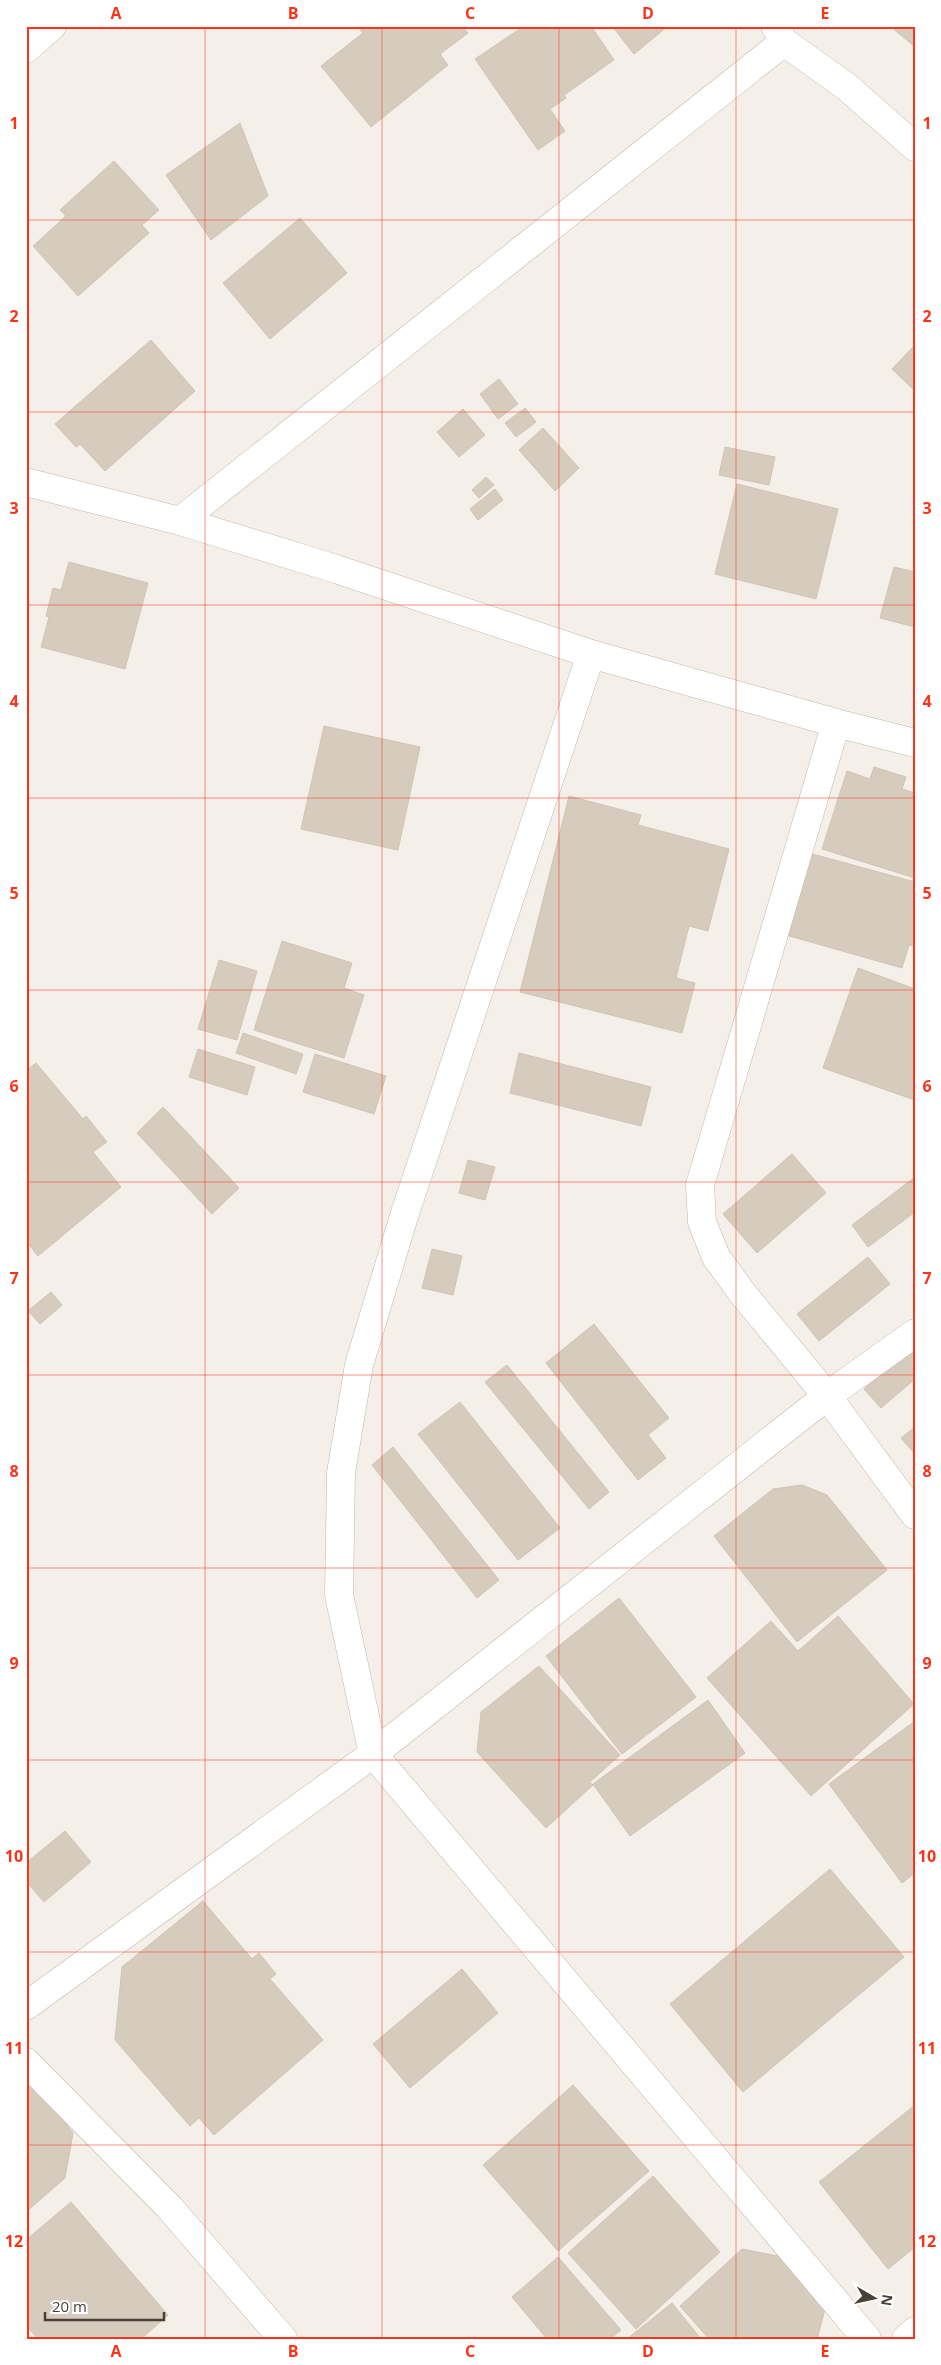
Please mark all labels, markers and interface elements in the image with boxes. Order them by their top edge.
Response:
text: A [110,2,122,24]
text: B [288,2,298,24]
text: C [465,2,475,24]
text: D [642,2,654,24]
text: E [821,2,830,24]
text: 1 [9,112,19,134]
text: 1 [922,112,932,134]
text: 2 [9,305,19,327]
text: 2 [922,305,932,327]
text: 3 [9,497,19,519]
text: 3 [922,497,932,519]
text: 4 [9,690,19,712]
text: 4 [922,690,932,712]
text: 5 [9,882,19,904]
text: 5 [922,882,932,904]
text: 6 [9,1075,19,1097]
text: 6 [922,1075,932,1097]
text: 7 [9,1267,19,1289]
text: 7 [922,1267,932,1289]
text: 8 [9,1460,19,1482]
text: 8 [922,1460,932,1482]
text: 9 [9,1652,19,1674]
text: 9 [922,1652,932,1674]
text: 10 [5,1845,23,1867]
text: 10 [918,1845,936,1867]
text: 11 [5,2037,23,2059]
text: 11 [918,2037,936,2059]
text: 12 [5,2230,23,2252]
text: 12 [918,2230,936,2252]
north arrow [848,2272,898,2322]
scale bar [45,2290,164,2322]
text: N [877,2293,898,2307]
text: 20 m [52,2296,87,2316]
text: A [110,2340,122,2362]
text: B [288,2340,298,2362]
text: C [465,2340,475,2362]
text: D [642,2340,654,2362]
text: E [821,2340,830,2362]

